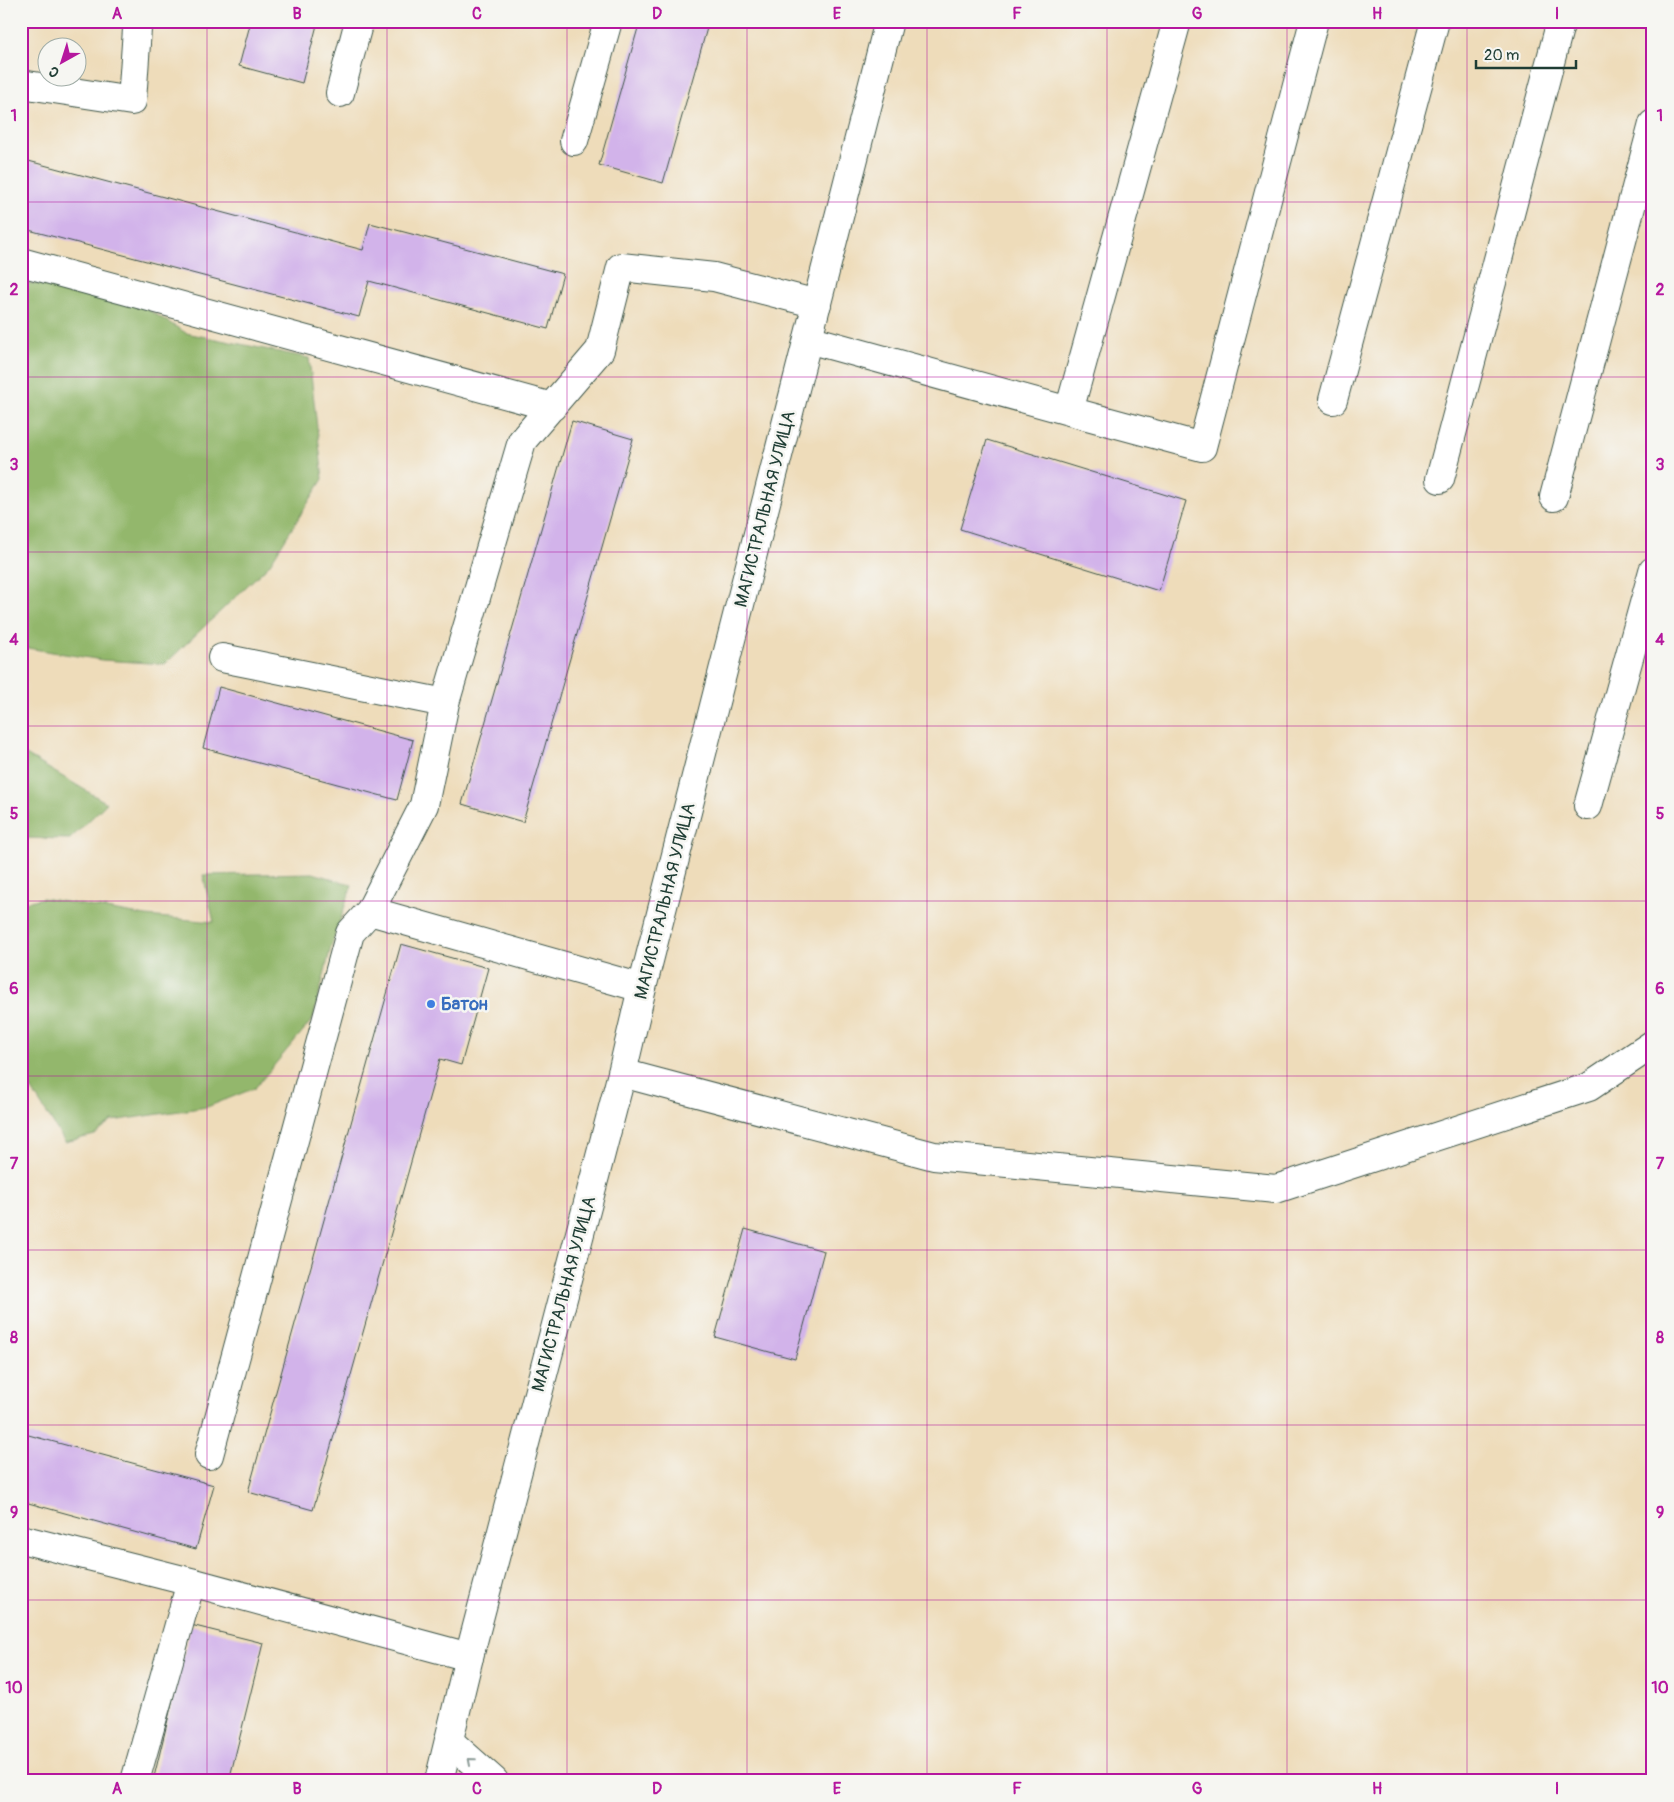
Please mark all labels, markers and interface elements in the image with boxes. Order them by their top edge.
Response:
text: A [112,4,123,24]
text: B [292,4,302,24]
text: C [472,4,482,24]
text: D [652,4,662,24]
text: E [833,4,842,24]
text: F [1012,4,1022,24]
text: G [1192,4,1203,24]
text: H [1372,4,1382,24]
text: I [1555,4,1559,24]
north arrow [38,38,88,88]
scale bar [1476,38,1576,70]
text: 20 m [1484,46,1519,65]
text: С [45,62,63,81]
text: 1 [11,106,17,126]
text: 1 [1657,106,1663,126]
text: 2 [10,280,19,300]
text: 2 [1656,280,1665,300]
street label: МАГИСТРАЛЬНАЯ УЛИЦА [729,408,801,610]
text: 3 [10,455,19,475]
text: 3 [1656,455,1665,475]
text: 4 [9,630,19,650]
text: 4 [1655,630,1665,650]
street label: МАГИСТРАЛЬНАЯ УЛИЦА [629,800,701,1002]
text: 5 [10,804,19,824]
text: 5 [1656,804,1665,824]
text: 6 [9,979,19,999]
text: 6 [1655,979,1665,999]
place label: Батон [441,993,488,1016]
marker: Батон [425,998,437,1010]
text: 7 [10,1154,19,1174]
text: 7 [1656,1154,1665,1174]
street label: МАГИСТРАЛЬНАЯ УЛИЦА [527,1193,601,1394]
text: 8 [10,1328,18,1348]
text: 8 [1656,1328,1664,1348]
text: 9 [10,1503,18,1523]
text: 9 [1656,1503,1664,1523]
text: 10 [5,1678,23,1698]
text: 10 [1651,1678,1669,1698]
one-way arrow [468,1758,477,1767]
text: A [112,1779,123,1799]
text: B [292,1779,302,1799]
text: C [472,1779,482,1799]
text: D [652,1779,662,1799]
text: E [833,1779,842,1799]
text: F [1012,1779,1022,1799]
text: G [1192,1779,1203,1799]
text: H [1372,1779,1382,1799]
text: I [1555,1779,1559,1799]

